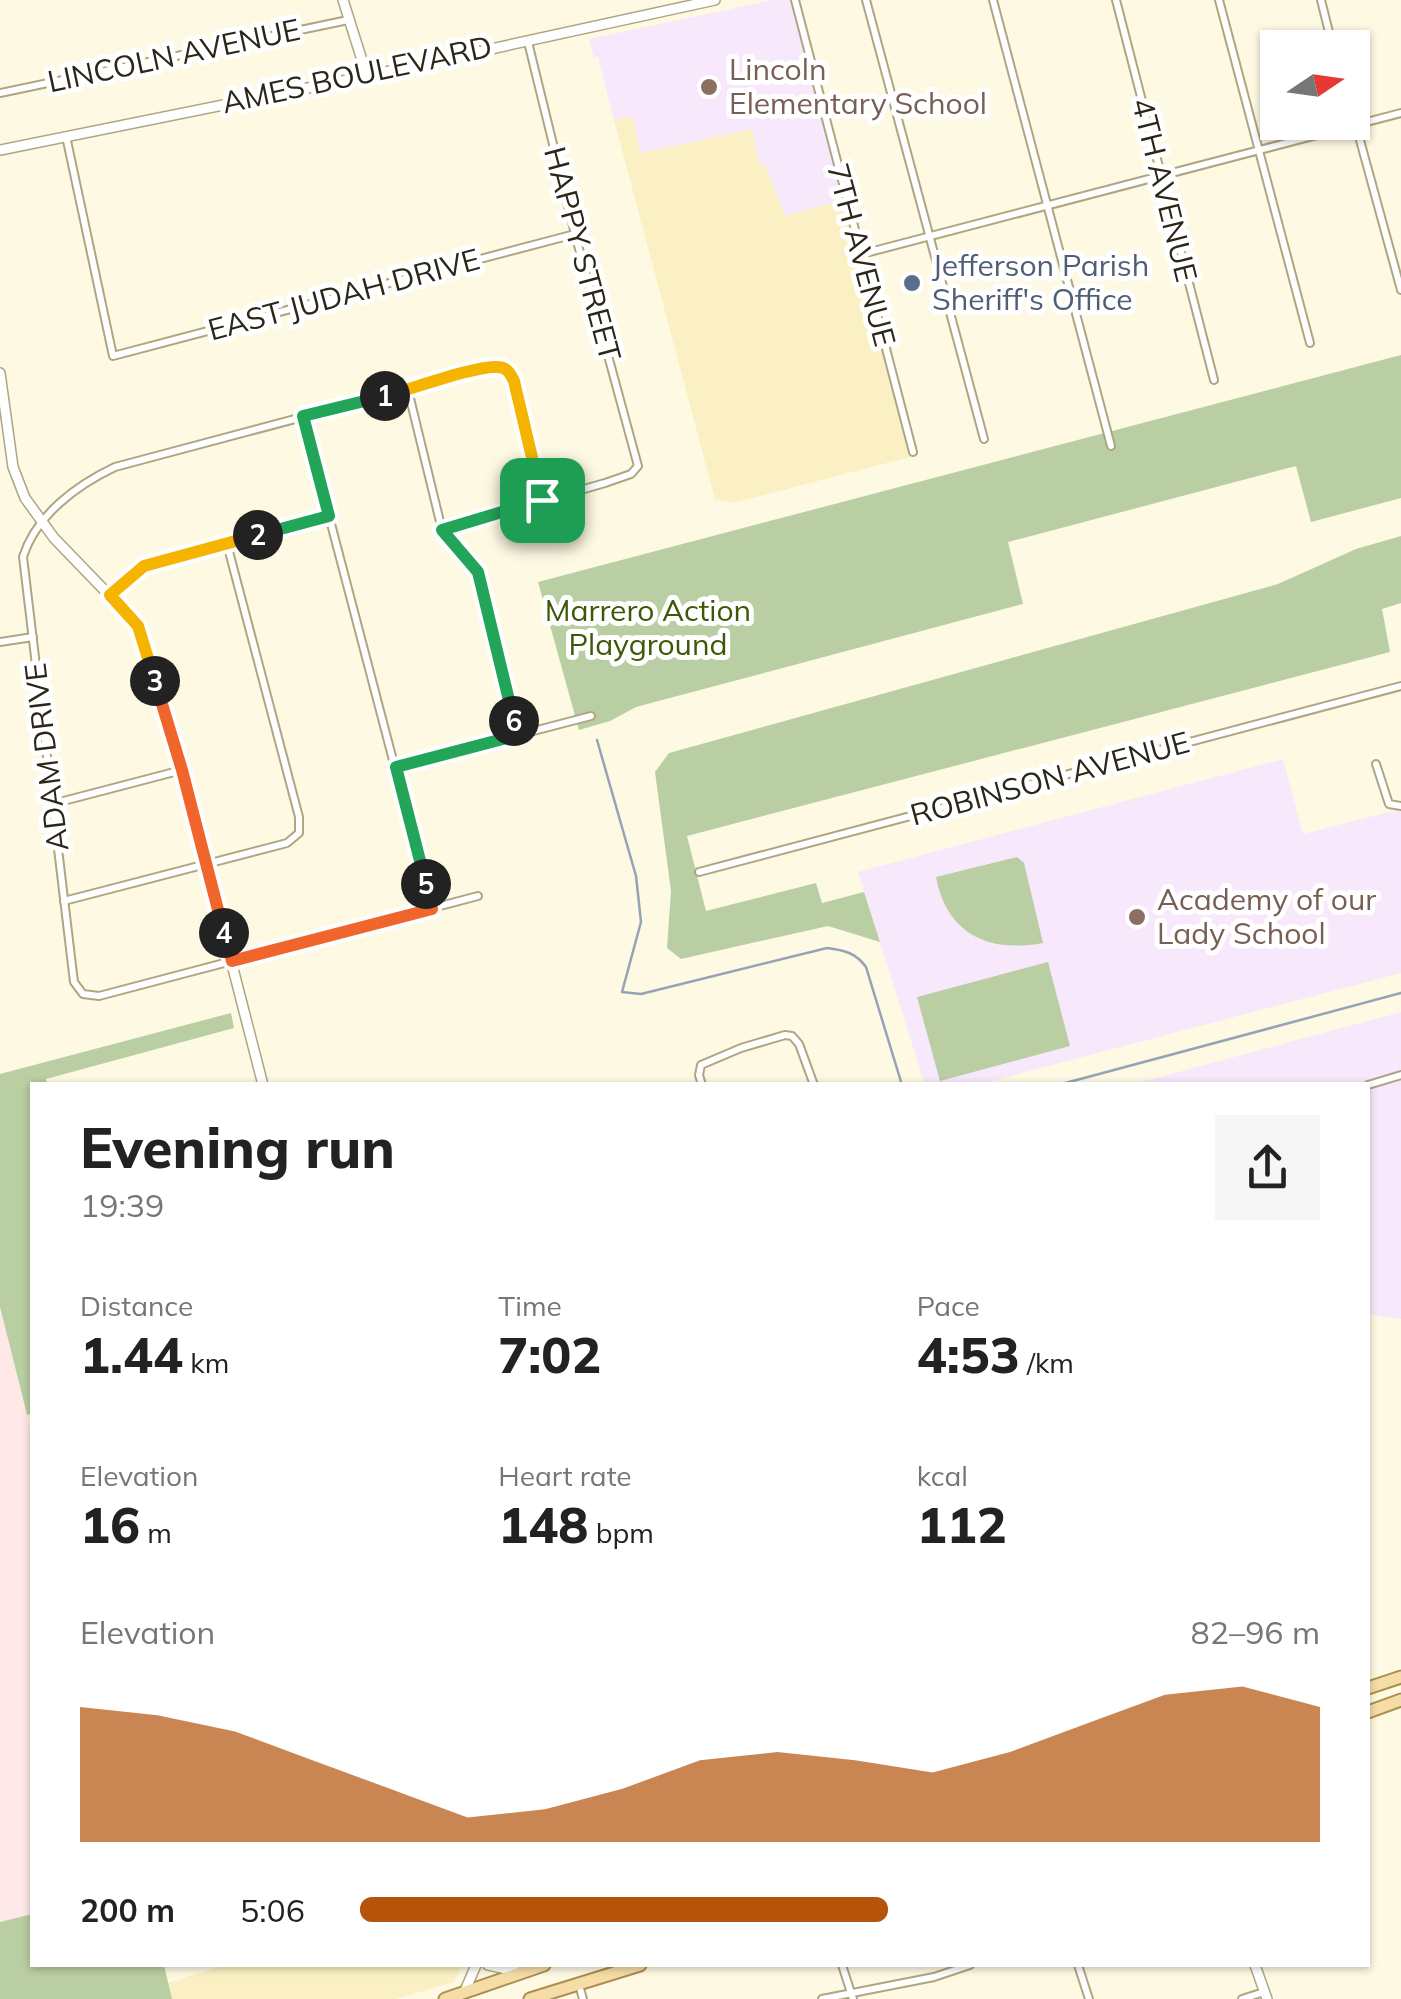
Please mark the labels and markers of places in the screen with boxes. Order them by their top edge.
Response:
place label: Lincoln Elementary School [729,50,987,122]
marker: Lincoln Elementary School [698,76,720,98]
place label: Jefferson Parish Sheriff's Office [932,246,1149,318]
marker: Jefferson Parish Sheriff's Office [901,272,923,294]
pin: 1 [360,371,410,421]
pin [500,458,585,543]
pin: 2 [233,510,283,560]
pin: 3 [130,656,180,706]
pin: 6 [489,696,539,746]
pin: 5 [401,859,451,909]
place label: Academy of our Lady School [1157,880,1376,952]
marker: Academy of our Lady School [1126,906,1148,928]
pin: 4 [199,908,249,958]

